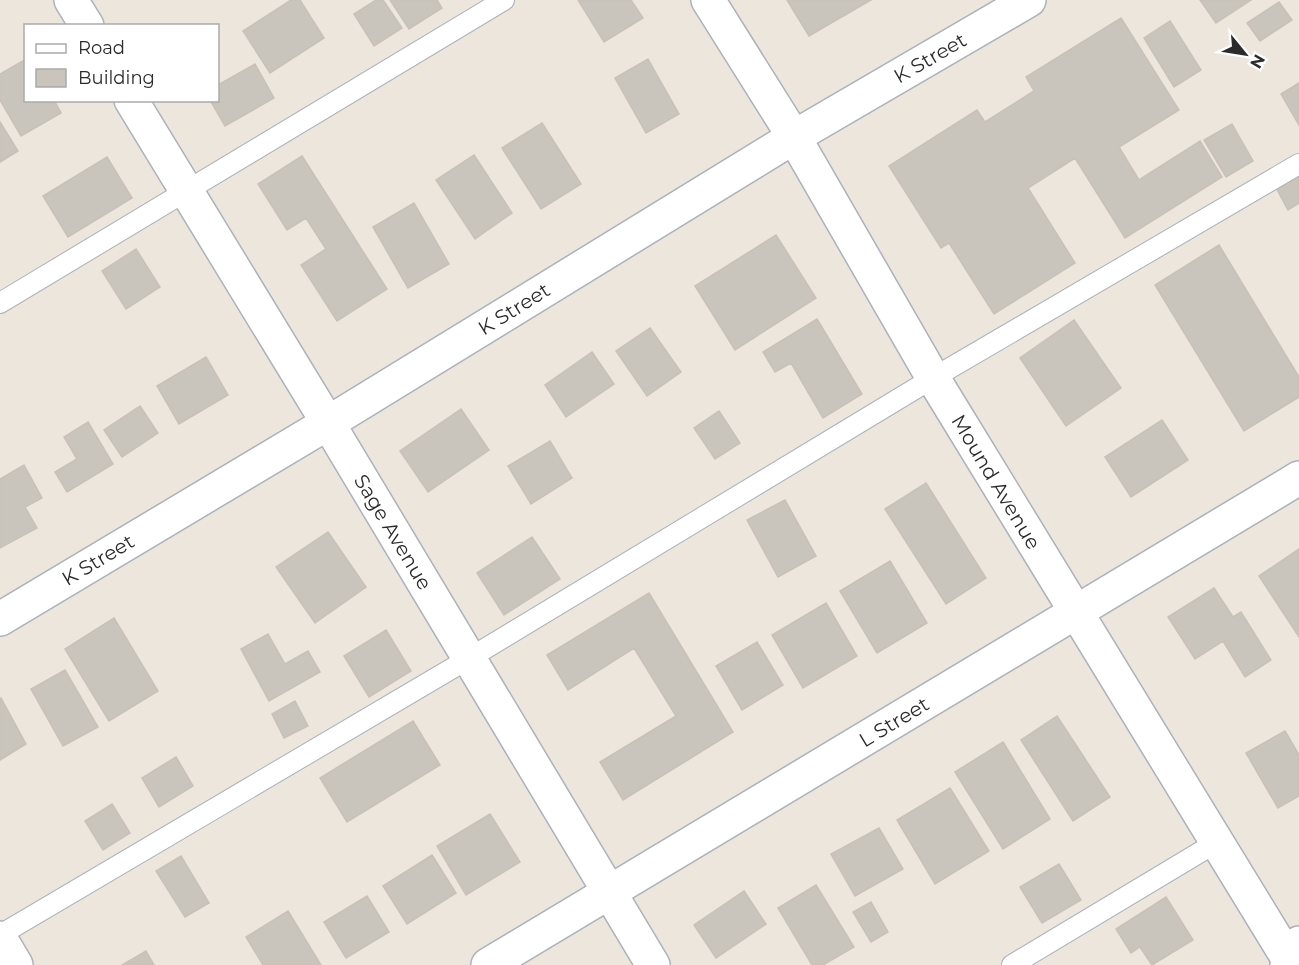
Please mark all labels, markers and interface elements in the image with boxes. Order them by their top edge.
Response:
legend [24,24,219,102]
north arrow [1215,24,1275,84]
street label: K Street [889,28,971,88]
text: Road [78,37,125,59]
text: N [1246,51,1269,72]
text: Building [78,67,155,89]
street label: K Street [474,278,554,340]
street label: Mound Avenue [946,410,1046,554]
street label: Sage Avenue [349,470,437,594]
street label: K Street [58,529,138,591]
street label: L Street [855,692,933,752]

